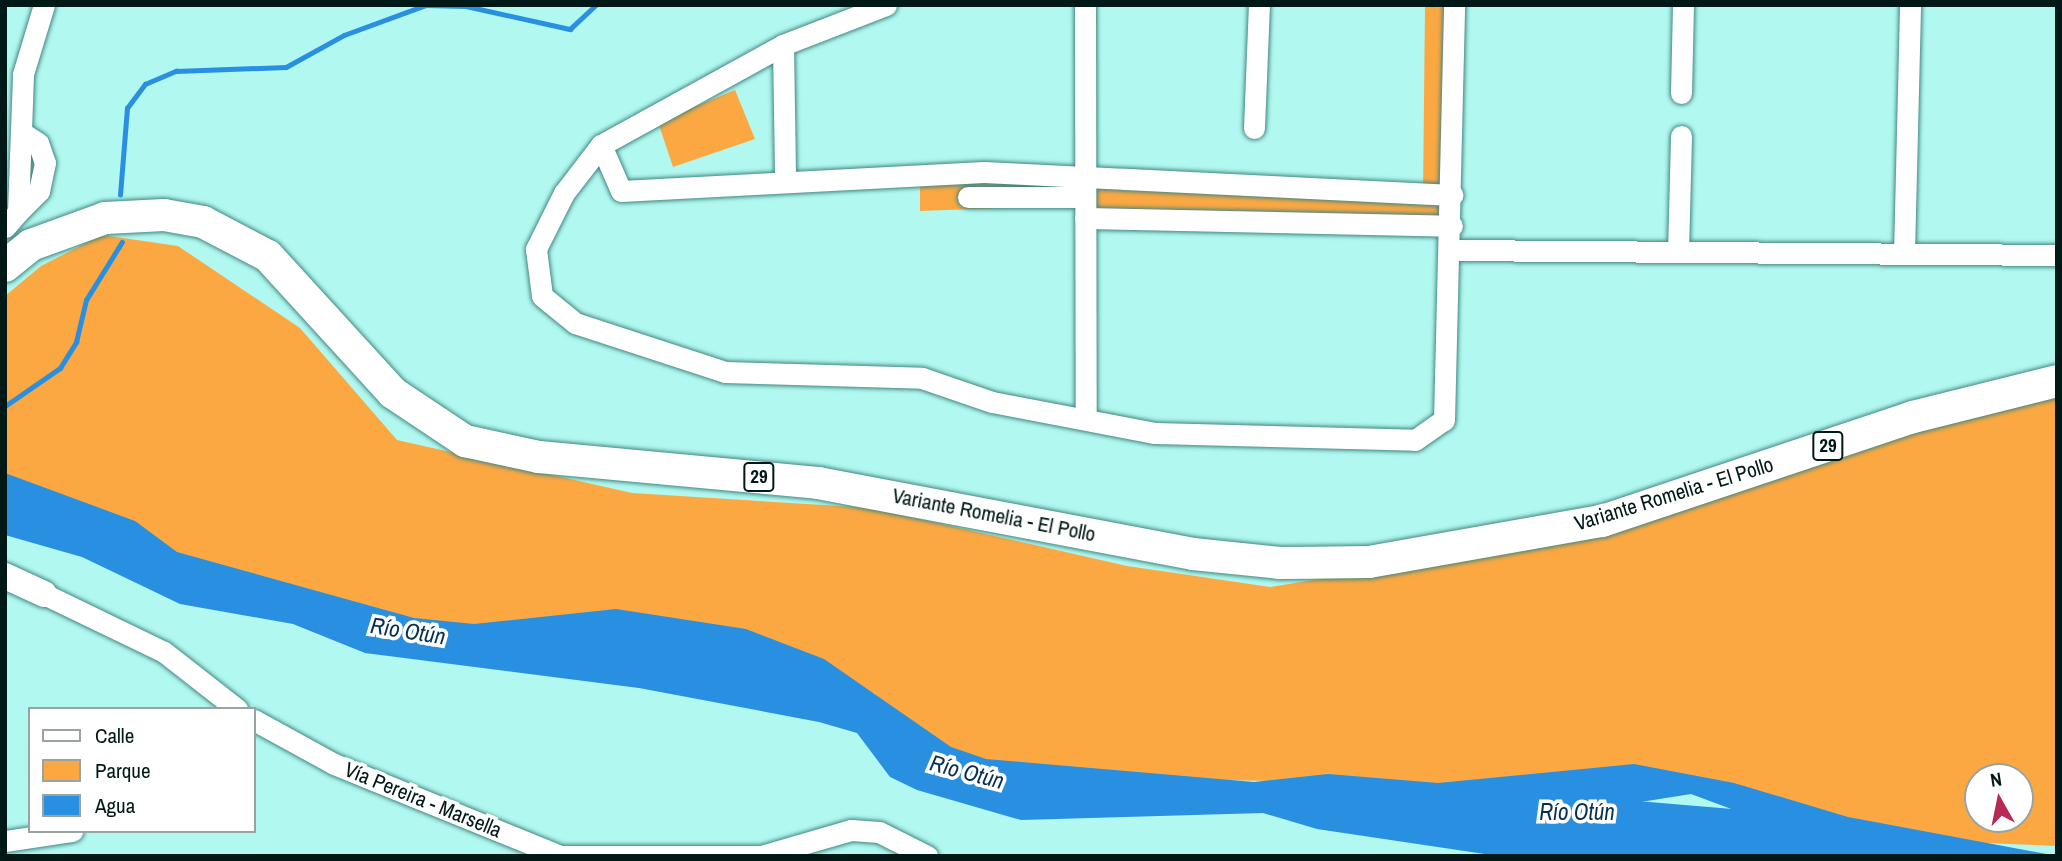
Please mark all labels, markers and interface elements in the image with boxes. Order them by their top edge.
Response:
road number: 29 [1812,430,1844,462]
street label: Variante Romelia - El Pollo [1572,452,1776,536]
road number: 29 [743,462,775,492]
street label: Variante Romelia - El Pollo [890,483,1098,547]
water label: Río Otún [369,611,447,651]
legend [28,707,256,833]
text: Calle [95,721,134,750]
water label: Río Otún [927,749,1007,795]
text: Parque [95,756,151,785]
street label: Vía Pereira - Marsella [341,757,505,843]
north arrow [1964,763,2034,833]
text: N [1988,766,2004,793]
text: Agua [95,791,135,820]
water label: Río Otún [1539,798,1615,826]

